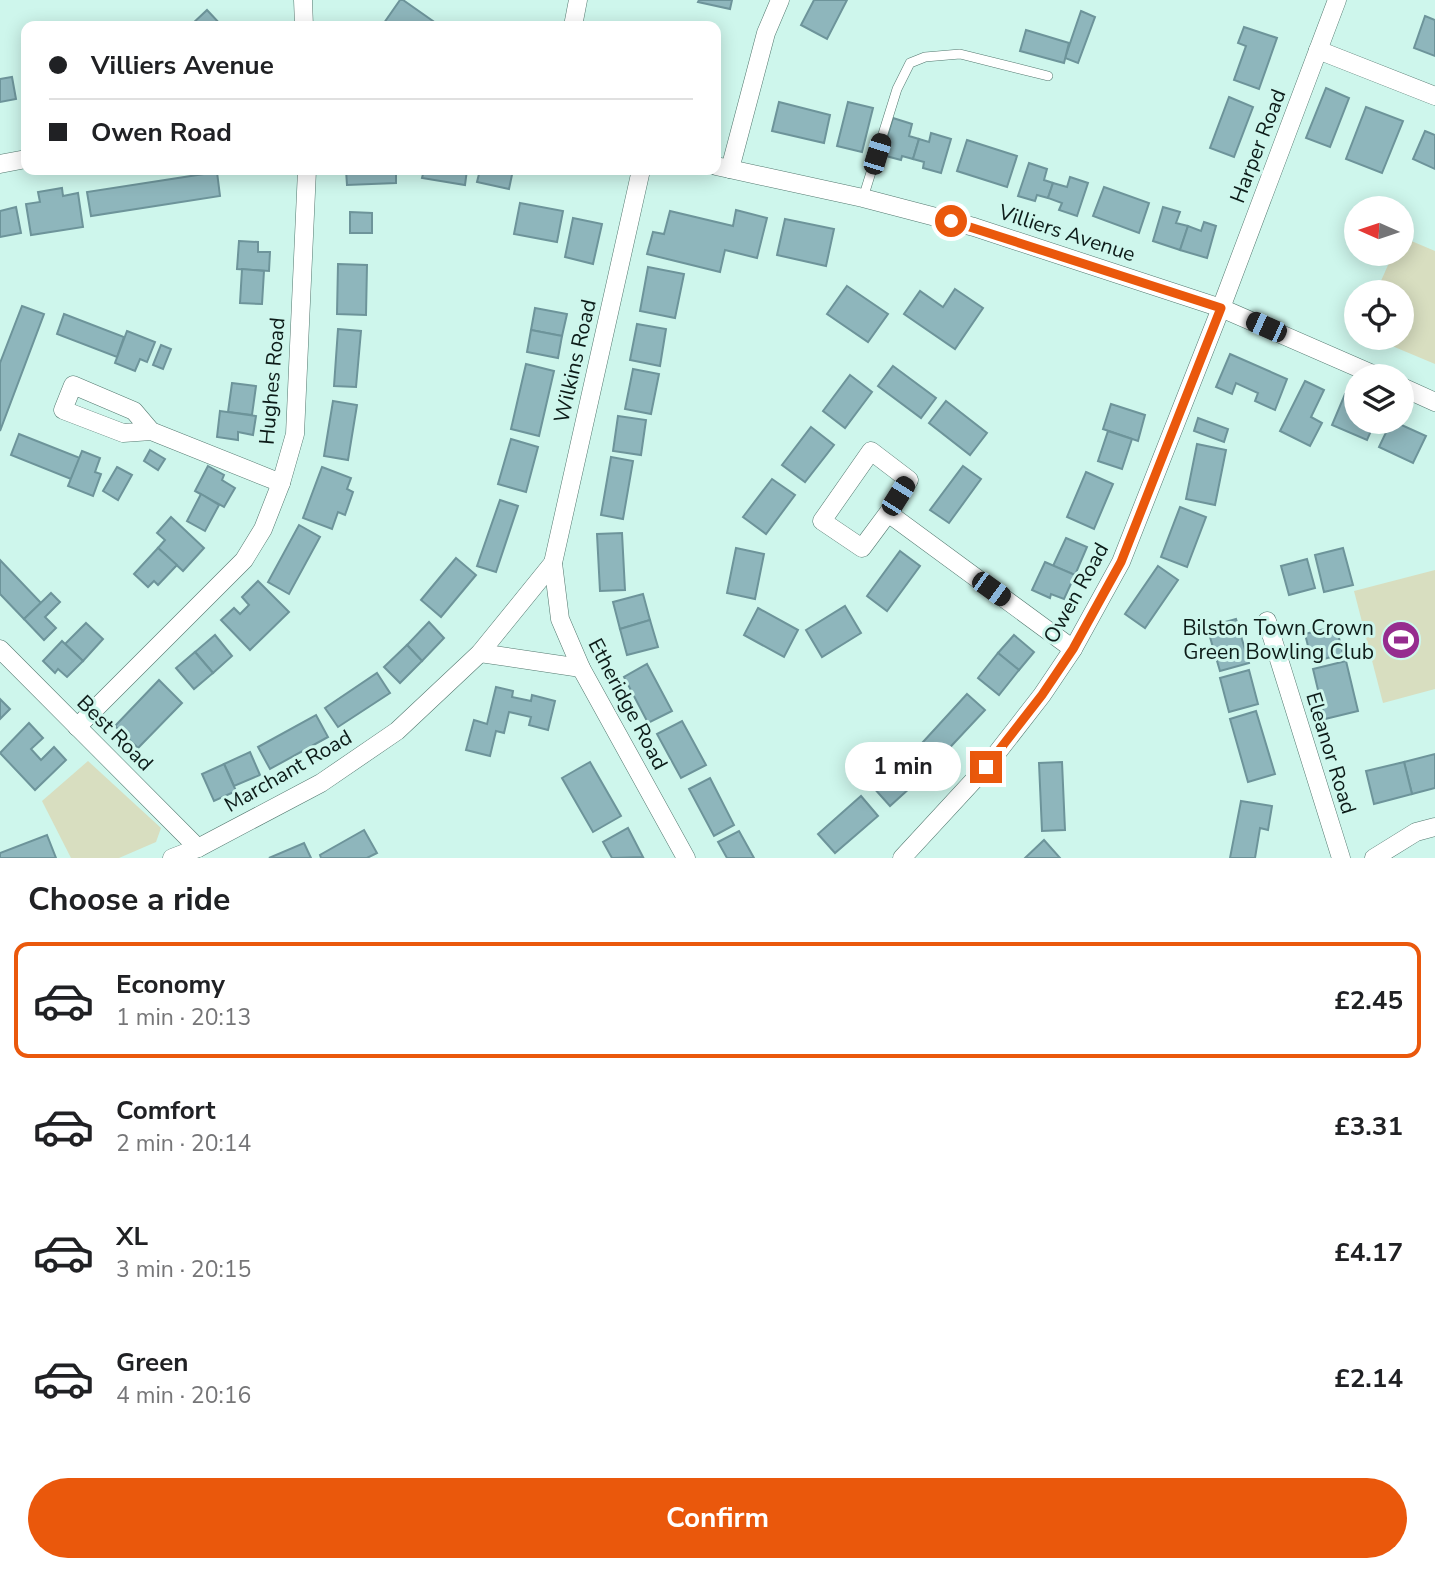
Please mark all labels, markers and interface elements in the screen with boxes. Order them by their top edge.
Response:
text: Villiers Avenue [91,48,274,83]
street label: Harper Road [1223,85,1293,207]
text: Owen Road [91,115,232,150]
car [861,131,894,177]
north arrow [1344,196,1414,266]
map controls [1344,196,1414,434]
street label: Villiers Avenue [994,197,1139,268]
route start [935,205,967,237]
button: locate [1344,280,1414,350]
street label: Wilkins Road [547,297,603,425]
car [1243,309,1290,345]
street label: Hughes Road [252,316,292,446]
button: layers [1344,364,1414,434]
car [878,473,919,519]
street label: Owen Road [1037,538,1115,648]
car [968,568,1015,610]
place label: Bilston Town Crown Green Bowling Club [1182,614,1374,666]
sports icon: Bilston Town Crown Green Bowling Club [1380,619,1422,661]
street label: Etheridge Road [582,633,674,775]
street label: Best Road [71,689,159,777]
street label: Eleanor Road [1299,689,1363,817]
street label: Marchant Road [219,723,357,819]
callout: 1 min [846,742,962,792]
text: 1 min [873,751,933,782]
route end [970,751,1002,783]
text: Choose a ride [28,878,230,921]
text: Economy [116,967,225,1002]
icon: car [32,969,95,1032]
text: £2.45 [1334,983,1403,1018]
text: 1 min · 20:13 [116,1002,251,1033]
text: Comfort [116,1093,216,1128]
icon: car [32,1095,95,1158]
text: £3.31 [1334,1109,1403,1144]
text: 2 min · 20:14 [116,1128,251,1159]
text: XL [116,1219,148,1254]
icon: car [32,1221,95,1284]
text: £4.17 [1334,1235,1403,1270]
text: 3 min · 20:15 [116,1254,251,1285]
text: Green [116,1345,189,1380]
icon: car [32,1347,95,1410]
text: £2.14 [1334,1361,1403,1396]
text: 4 min · 20:16 [116,1380,251,1411]
button: Confirm [28,1478,1407,1558]

